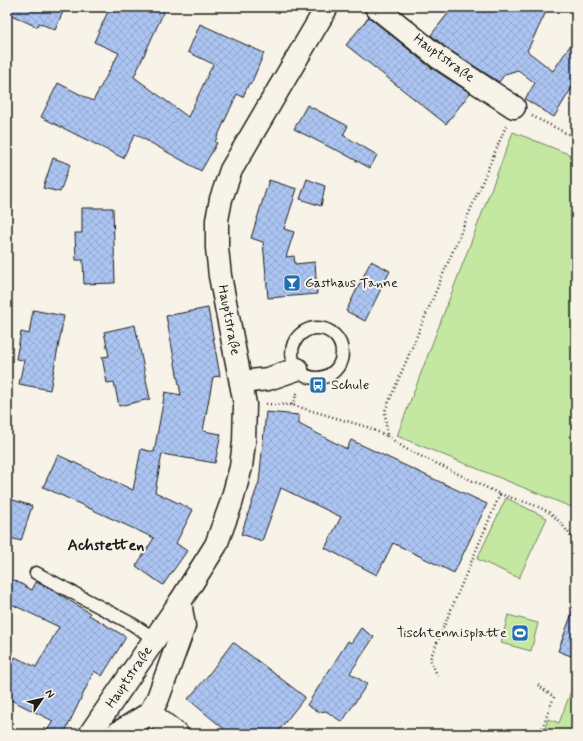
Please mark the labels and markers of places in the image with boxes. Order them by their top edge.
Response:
bar icon: Gasthaus Tanne [282,273,302,293]
place label: Gasthaus Tanne [305,274,398,292]
bus stop icon: Schule [308,375,328,395]
place label: Schule [331,376,369,394]
sports icon: Tischtennisplatte [510,623,530,643]
place label: Tischtennisplatte [397,624,507,642]

